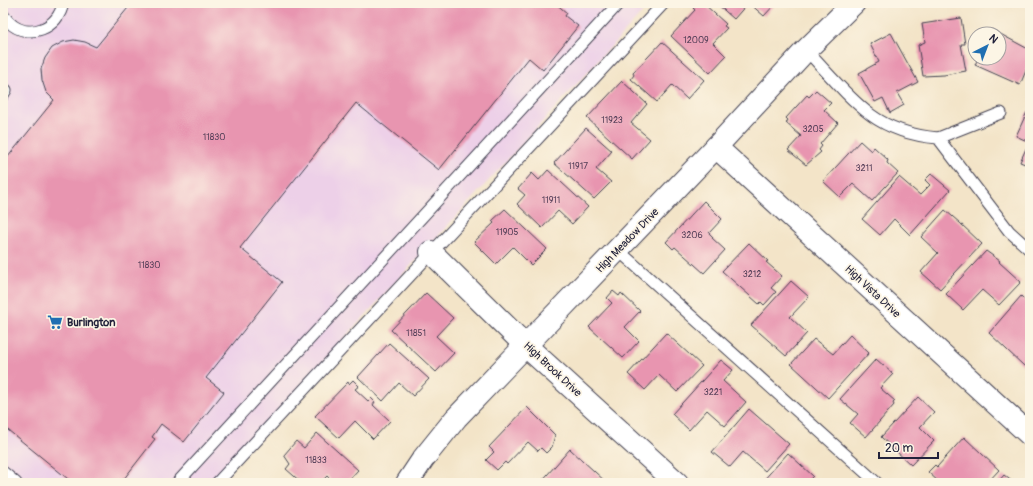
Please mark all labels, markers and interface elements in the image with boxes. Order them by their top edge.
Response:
north arrow [967,26,1007,66]
text: N [986,32,1001,47]
house number: 12009 [683,35,709,46]
house number: 11923 [601,115,623,126]
house number: 3205 [802,124,824,135]
house number: 11830 [203,132,225,143]
house number: 11917 [568,161,588,172]
house number: 3211 [855,163,873,174]
house number: 11911 [542,195,560,206]
street label: High Meadow Drive [593,205,662,275]
house number: 11905 [496,227,518,238]
house number: 3206 [681,230,703,241]
house number: 11830 [138,260,160,271]
street label: High Vista Drive [842,262,903,321]
house number: 3212 [743,269,761,280]
supermarket icon: Burlington [46,313,64,331]
place label: Burlington [67,316,115,329]
house number: 11851 [406,328,426,339]
street label: High Brook Drive [521,339,585,400]
house number: 3221 [704,387,722,398]
scale bar [879,434,938,460]
text: 20 m [885,441,914,456]
house number: 11833 [305,455,327,466]

